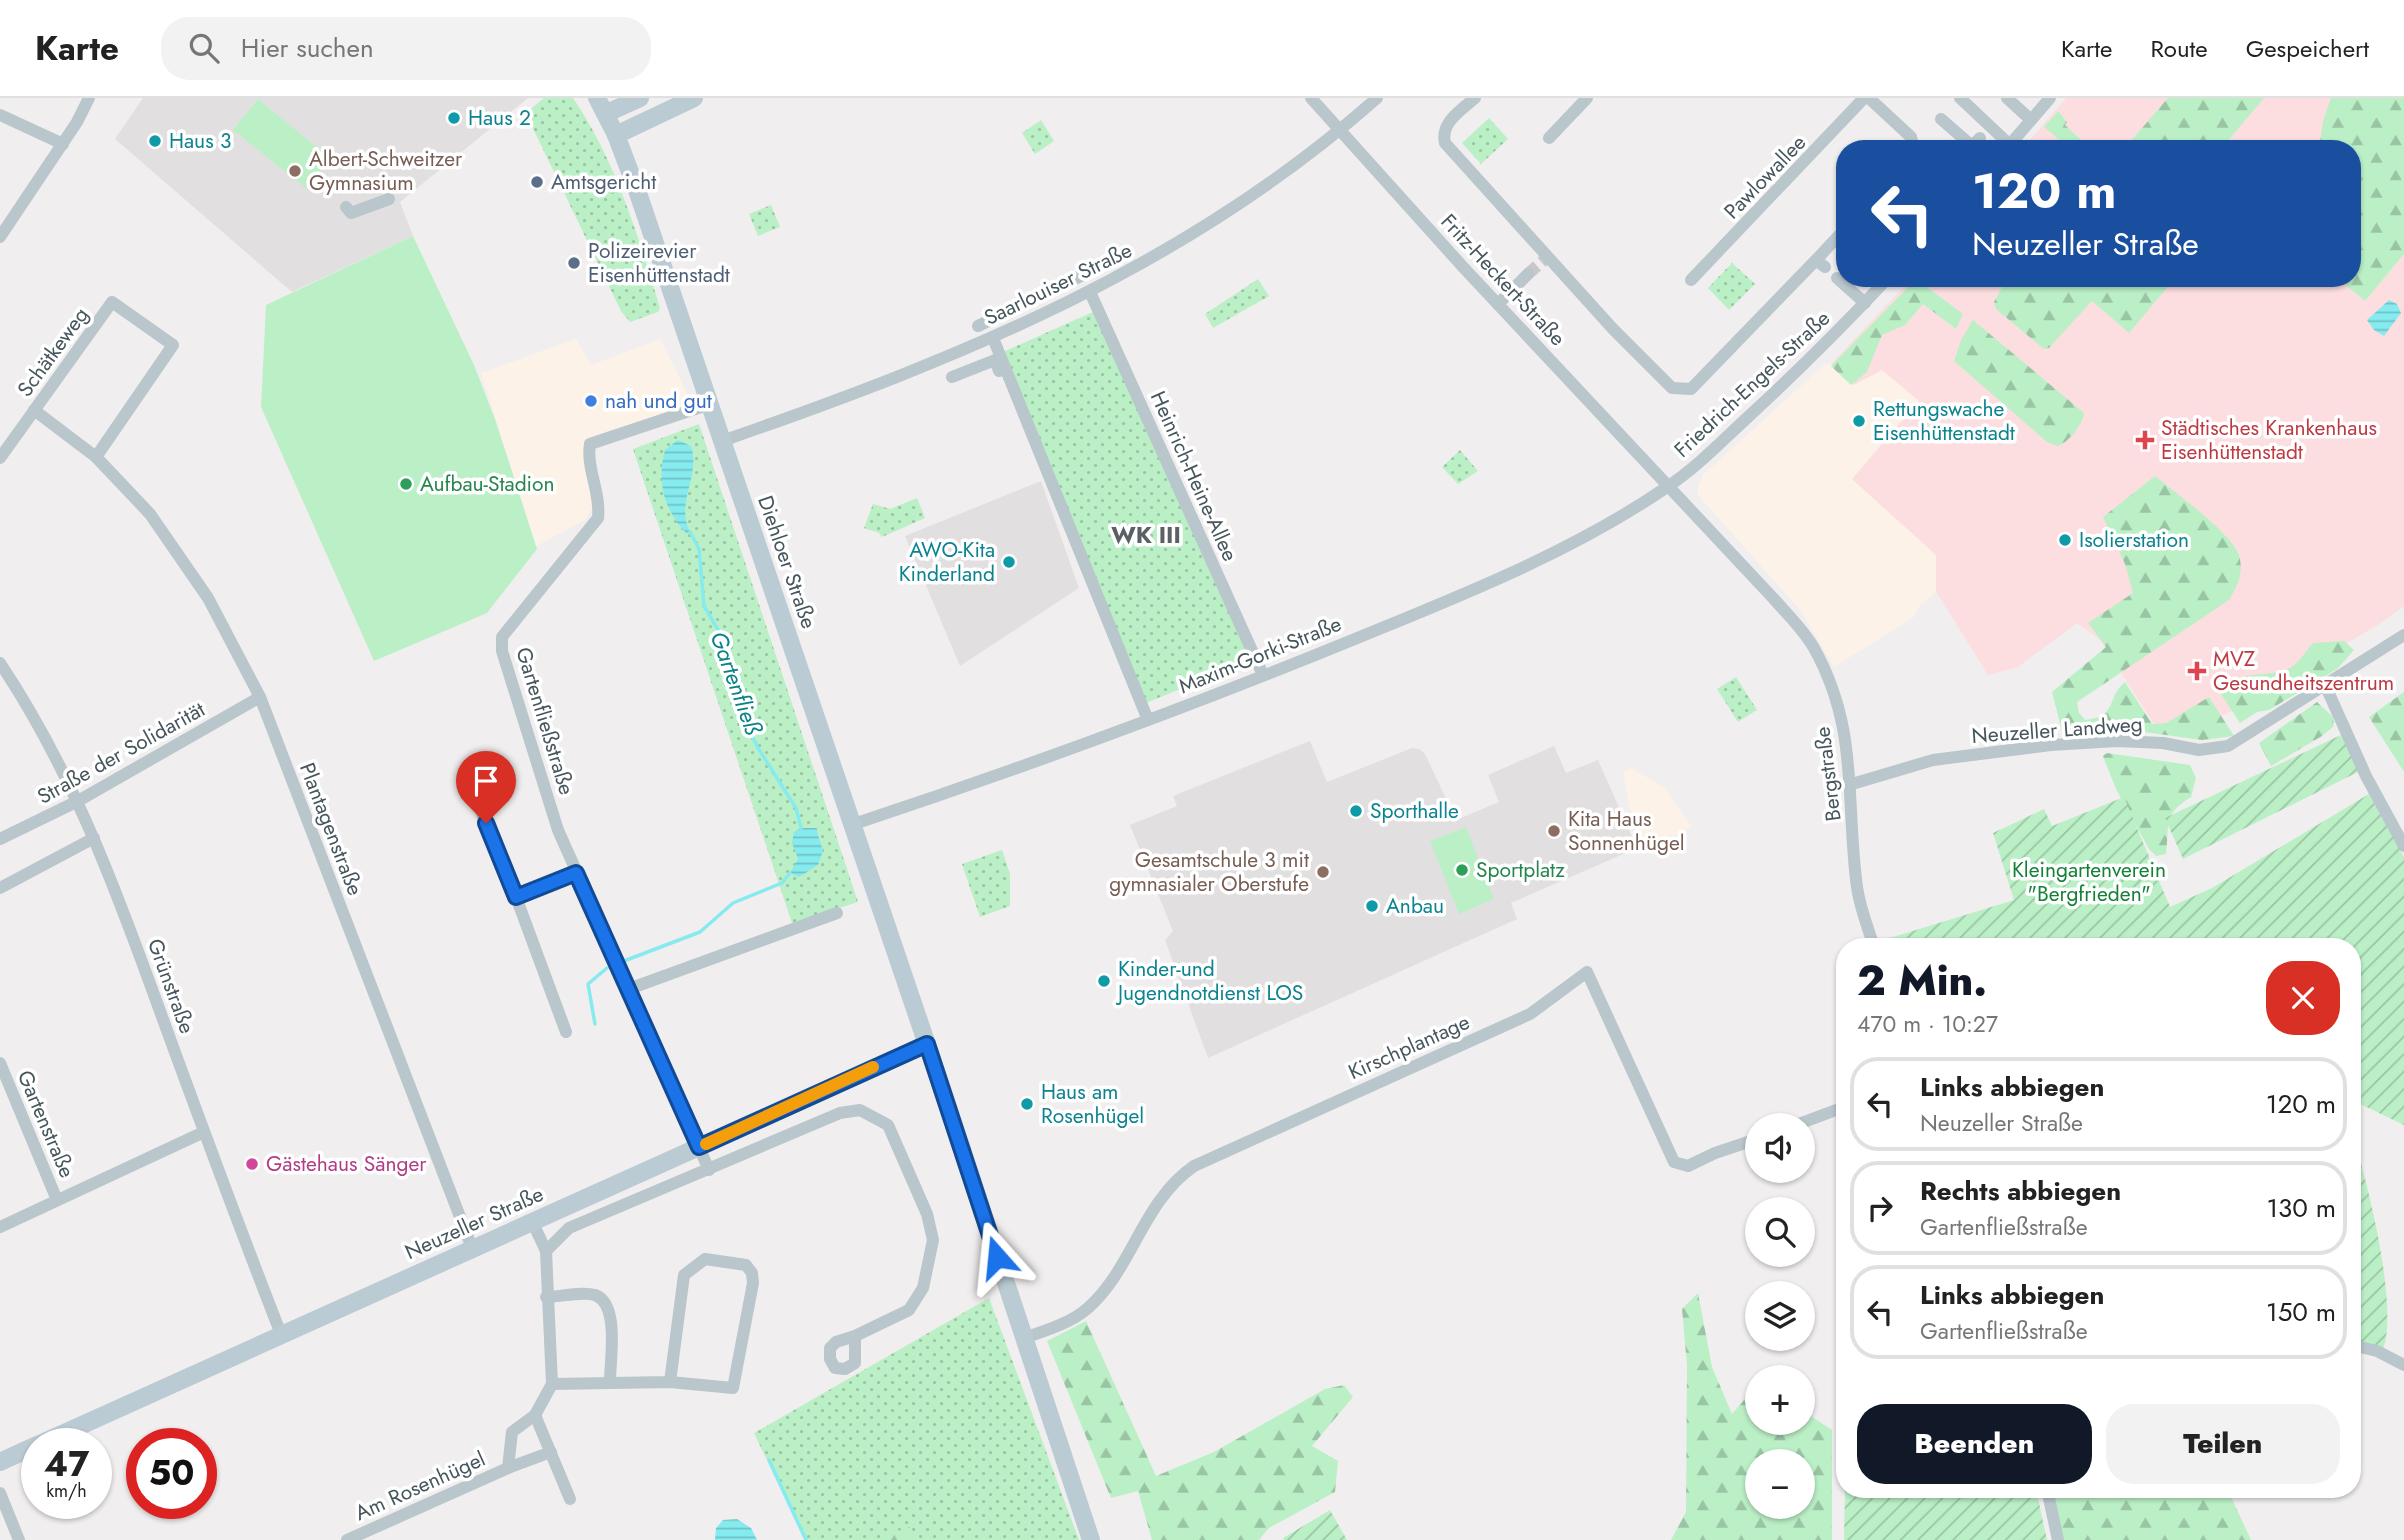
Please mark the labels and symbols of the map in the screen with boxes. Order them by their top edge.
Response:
place label: Haus 2 [468,103,531,133]
marker: Haus 2 [446,110,462,126]
place label: Haus 3 [169,126,231,156]
street label: Pawlowallee [1717,128,1813,226]
marker: Haus 3 [147,133,163,149]
place label: Albert-Schweitzer Gymnasium [309,144,463,198]
marker: Albert-Schweitzer Gymnasium [287,163,303,179]
place label: Amtsgericht [551,167,656,197]
marker: Amtsgericht [529,174,545,190]
street label: Fritz-Heckert-Straße [1434,207,1572,353]
street label: Saarlouiser Straße [979,235,1137,333]
place label: Polizeirevier Eisenhüttenstadt [588,236,730,290]
marker: Polizeirevier Eisenhüttenstadt [566,255,582,271]
street label: Schätkeweg [10,301,96,403]
street label: Friedrich-Engels-Straße [1667,304,1837,464]
place label: nah und gut [605,386,712,416]
street label: Heinrich-Heine-Allee [1143,386,1245,566]
marker: nah und gut [583,393,599,409]
place label: Rettungswache Eisenhüttenstadt [1873,394,2015,448]
marker: Rettungswache Eisenhüttenstadt [1851,413,1867,429]
place label: Städtisches Krankenhaus Eisenhüttenstadt [2161,413,2377,467]
marker: Städtisches Krankenhaus Eisenhüttenstadt [2135,430,2155,450]
place label: Aufbau-Stadion [420,469,555,499]
marker: Aufbau-Stadion [398,476,414,492]
street label: Diehloer Straße [750,492,824,633]
district label: WK III [1111,518,1181,552]
place label: Isolierstation [2079,525,2189,555]
marker: Isolierstation [2057,532,2073,548]
place label: AWO-Kita Kinderland [899,535,995,589]
marker: AWO-Kita Kinderland [1001,554,1017,570]
street label: Maxim-Gorki-Straße [1174,609,1346,701]
water label: Gartenfließ [702,626,770,740]
street label: Gartenfließstraße [508,643,582,799]
place label: MVZ Gesundheitszentrum [2213,644,2394,698]
marker: MVZ Gesundheitszentrum [2187,661,2207,681]
street label: Straße der Solidarität [32,694,210,812]
street label: Neuzeller Landweg [1970,709,2144,751]
street label: Bergstraße [1807,725,1849,823]
pin [456,751,516,823]
street label: Plantagenstraße [292,758,370,900]
place label: Sporthalle [1370,796,1459,826]
marker: Sporthalle [1348,803,1364,819]
place label: Kita Haus Sonnenhügel [1568,804,1685,858]
marker: Kita Haus Sonnenhügel [1546,823,1562,839]
place label: Gesamtschule 3 mit gymnasialer Oberstufe [1109,845,1309,899]
place label: Sportplatz [1476,855,1565,885]
park label: Kleingartenverein "Bergfrieden" [2012,855,2166,909]
marker: Sportplatz [1454,862,1470,878]
marker: Gesamtschule 3 mit gymnasialer Oberstufe [1315,864,1331,880]
place label: Anbau [1386,891,1444,921]
marker: Anbau [1364,898,1380,914]
street label: Grünstraße [140,934,202,1038]
place label: Kinder-und Jugendnotdienst LOS [1115,954,1303,1008]
marker: Kinder-und Jugendnotdienst LOS [1096,973,1112,989]
street label: Kirschplantage [1344,1007,1475,1087]
street label: Gartenstraße [10,1066,82,1182]
place label: Haus am Rosenhügel [1041,1077,1144,1131]
marker: Haus am Rosenhügel [1019,1096,1035,1112]
place label: Gästehaus Sänger [266,1149,427,1179]
marker: Gästehaus Sänger [244,1156,260,1172]
street label: Neuzeller Straße [400,1179,548,1267]
position arrow [960,1220,1034,1294]
speed limit sign: 50 [126,1428,217,1519]
street label: Am Rosenhügel [350,1444,490,1528]

